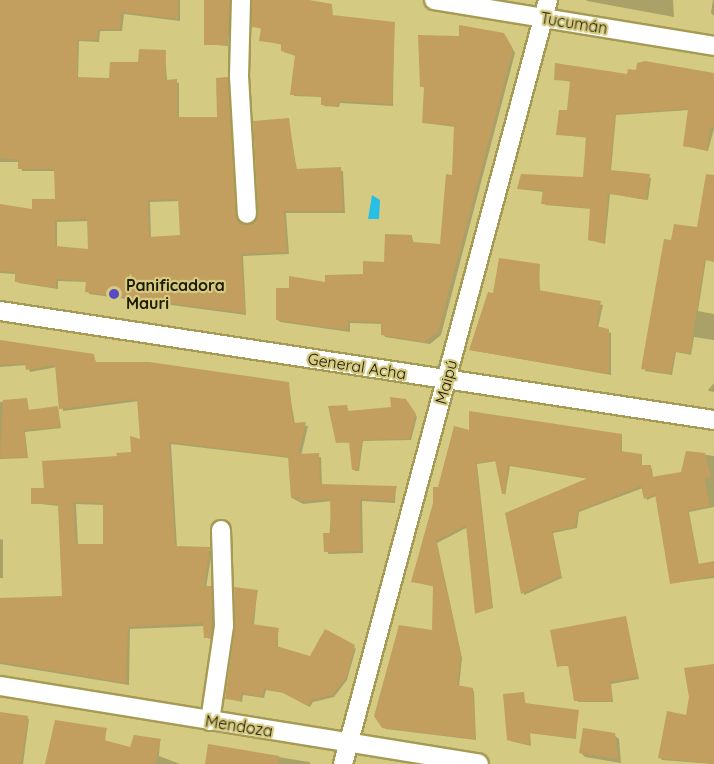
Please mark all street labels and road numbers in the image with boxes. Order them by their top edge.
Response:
street label: Tucumán [539,8,609,38]
street label: General Acha [306,349,408,383]
street label: Maipú [431,358,461,406]
street label: Mendoza [204,711,274,741]

